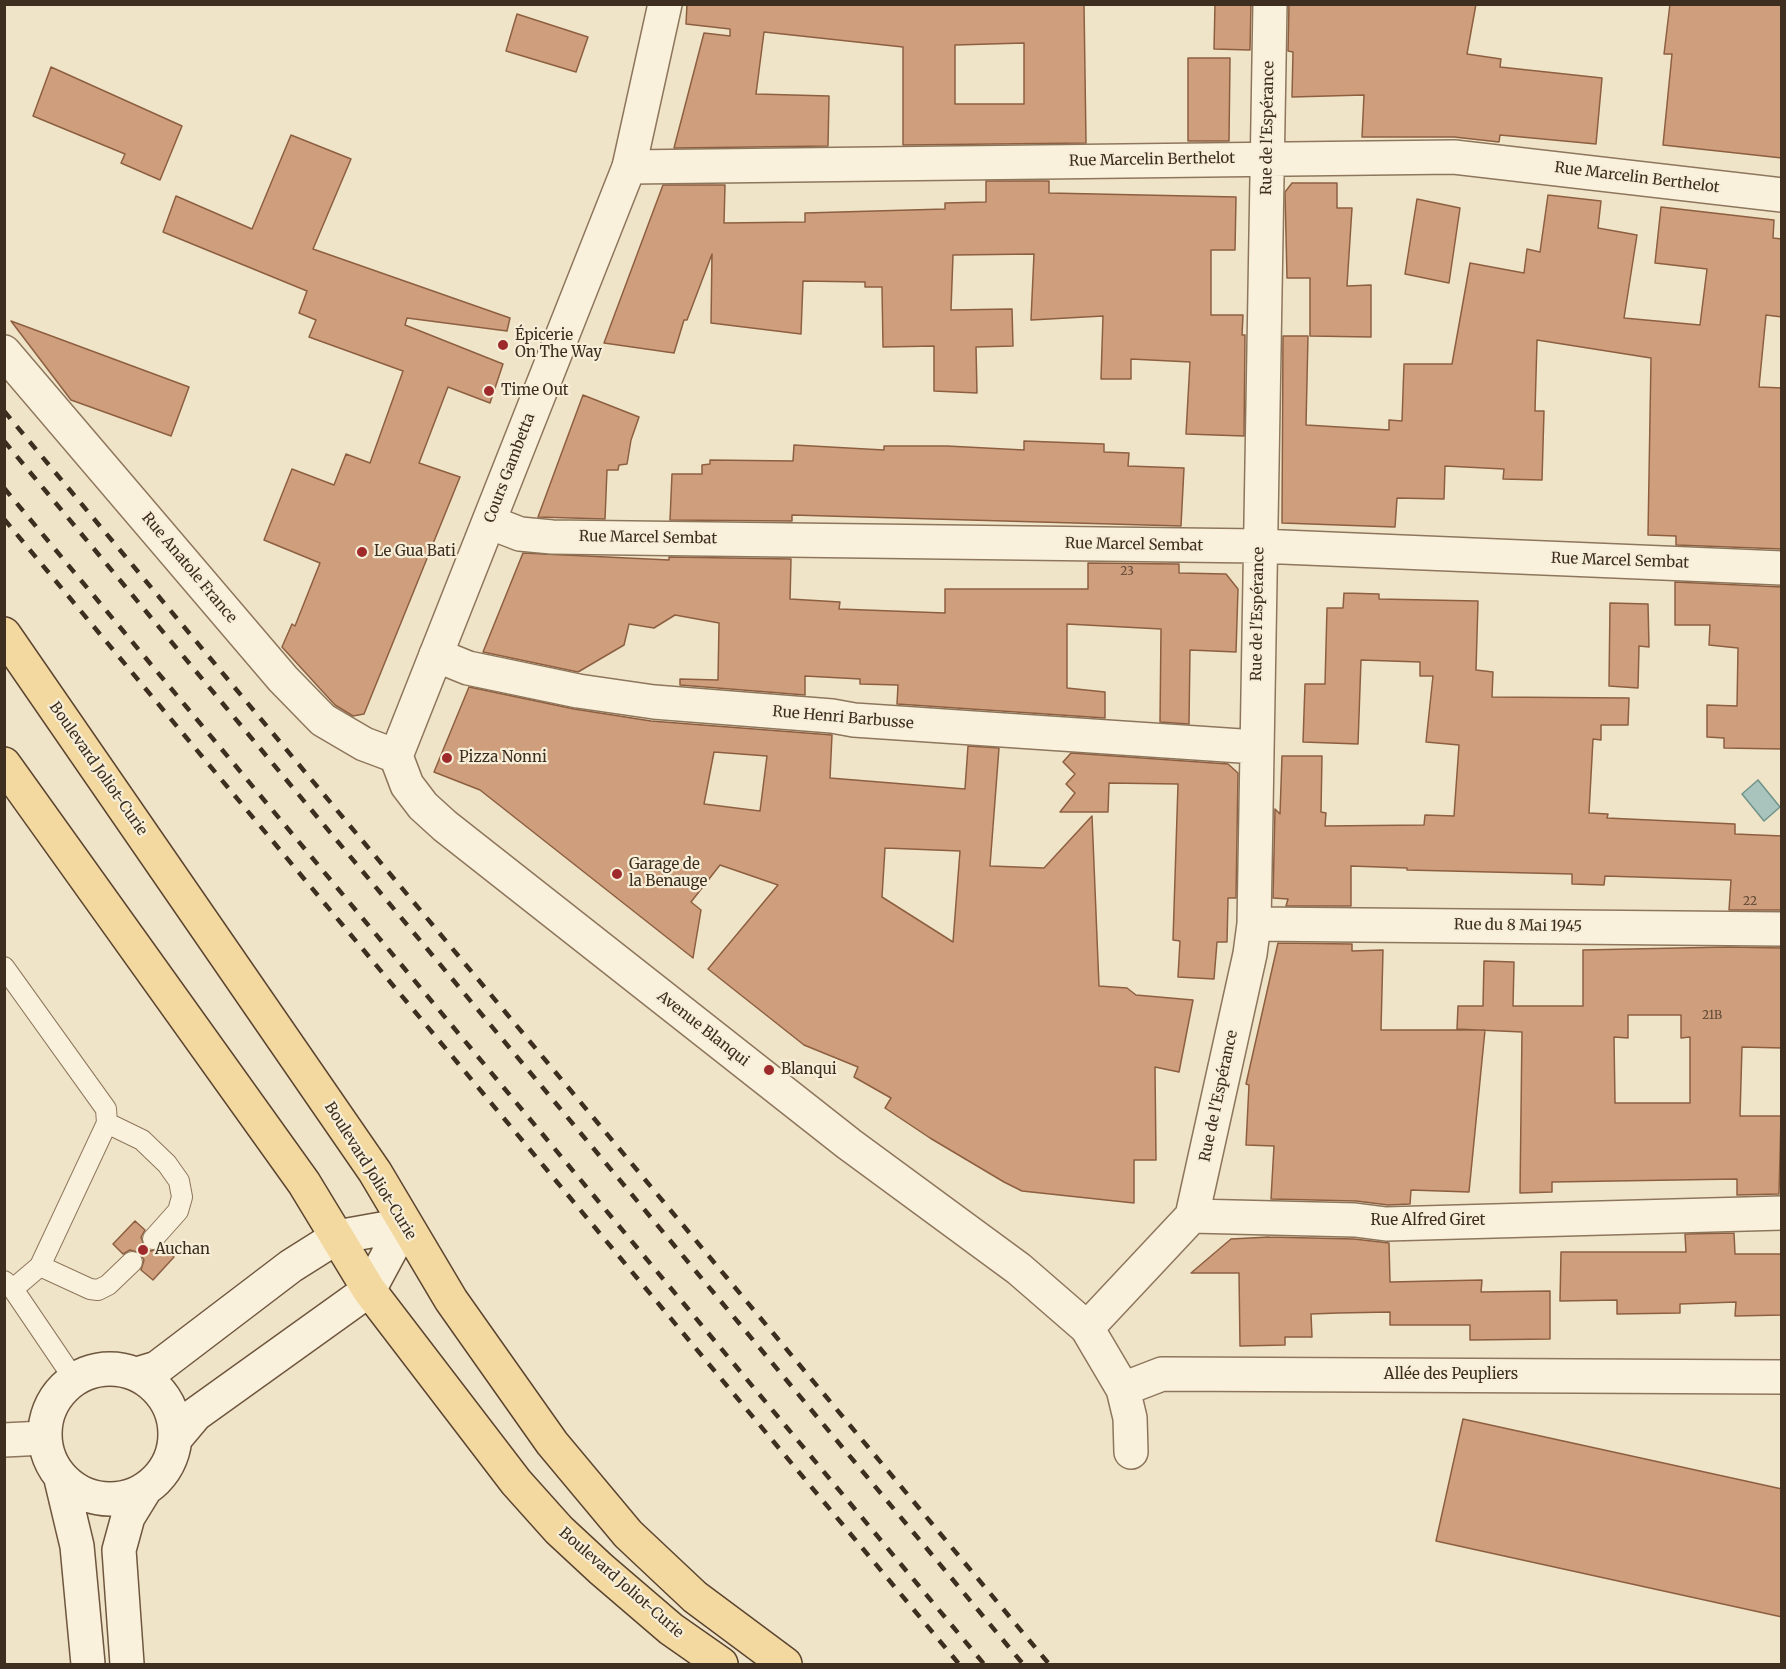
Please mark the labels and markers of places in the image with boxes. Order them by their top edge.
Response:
place label: Épicerie On The Way [515,327,602,362]
marker: Épicerie On The Way [496,338,510,352]
place label: Time Out [501,382,569,400]
marker: Time Out [482,384,496,398]
place label: Le Gua Bati [374,543,456,561]
marker: Le Gua Bati [355,545,369,559]
place label: Pizza Nonni [459,749,547,767]
marker: Pizza Nonni [440,751,454,765]
place label: Garage de la Benauge [629,856,707,891]
marker: Garage de la Benauge [610,867,624,881]
place label: Blanqui [781,1061,837,1079]
marker: Blanqui [762,1063,776,1077]
place label: Auchan [155,1241,210,1259]
marker: Auchan [136,1243,150,1257]

